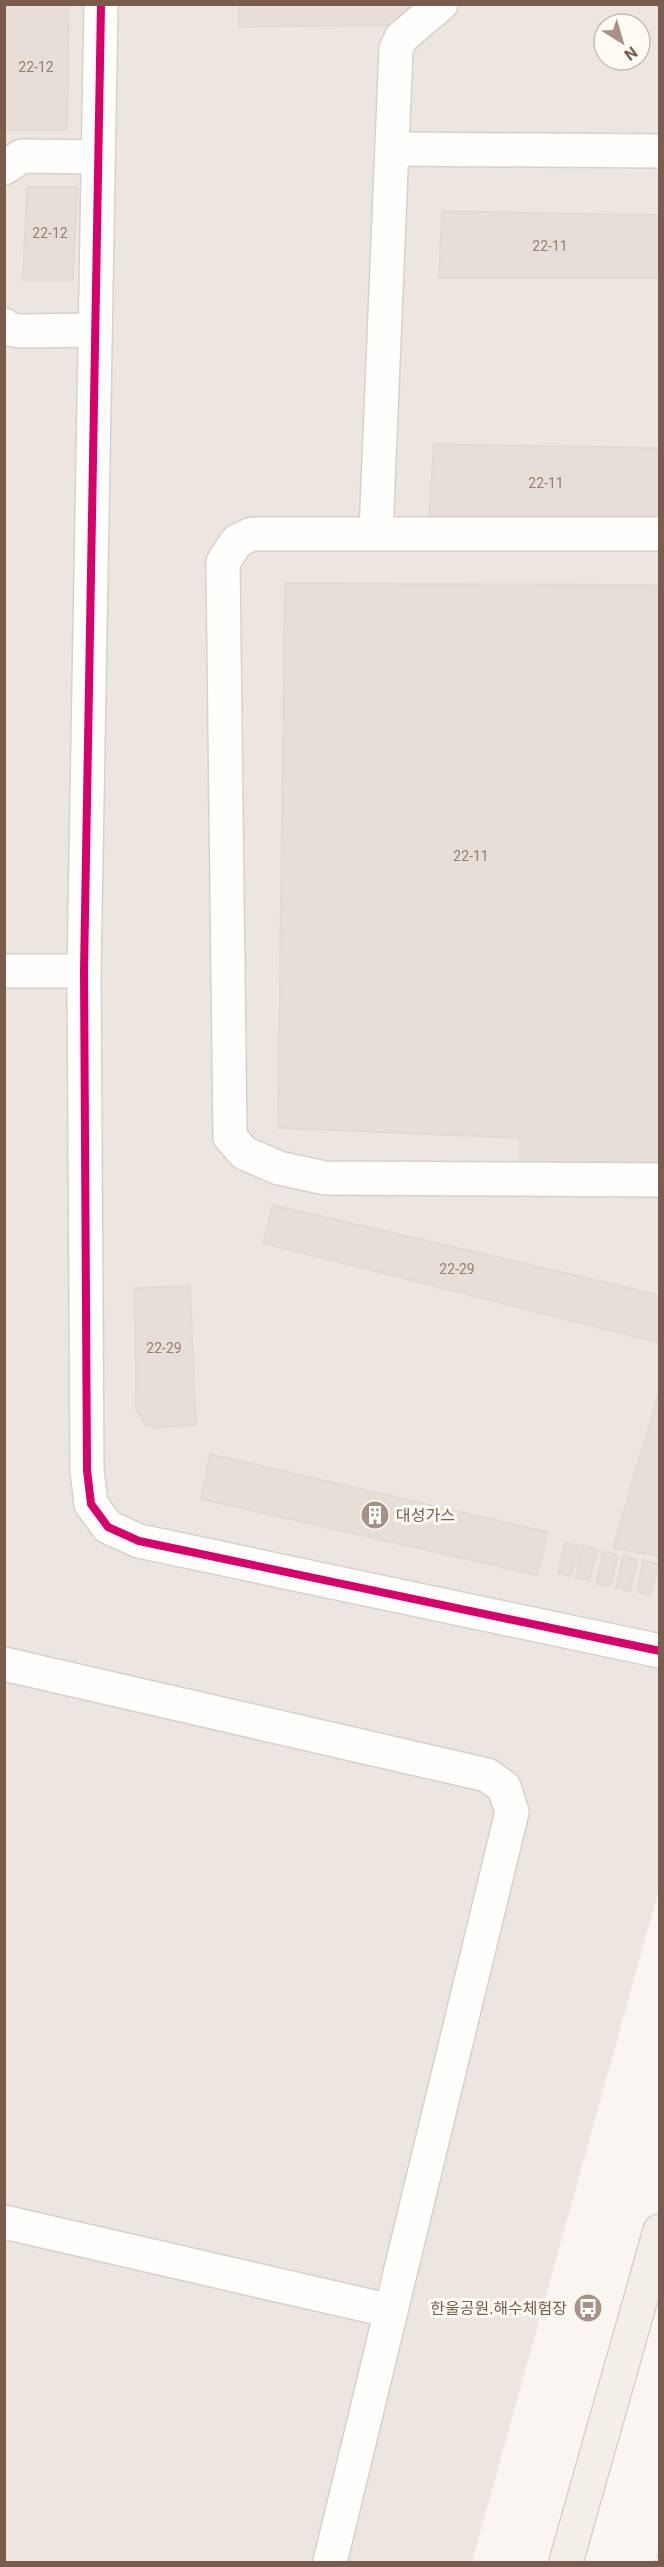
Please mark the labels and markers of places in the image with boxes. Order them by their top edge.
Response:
building icon: 대성가스 [359,1499,391,1531]
place label: 대성가스 [396,1506,455,1525]
bus stop icon: 한울공원.해수체험장 [572,2292,604,2324]
place label: 한울공원.해수체험장 [430,2299,567,2318]

